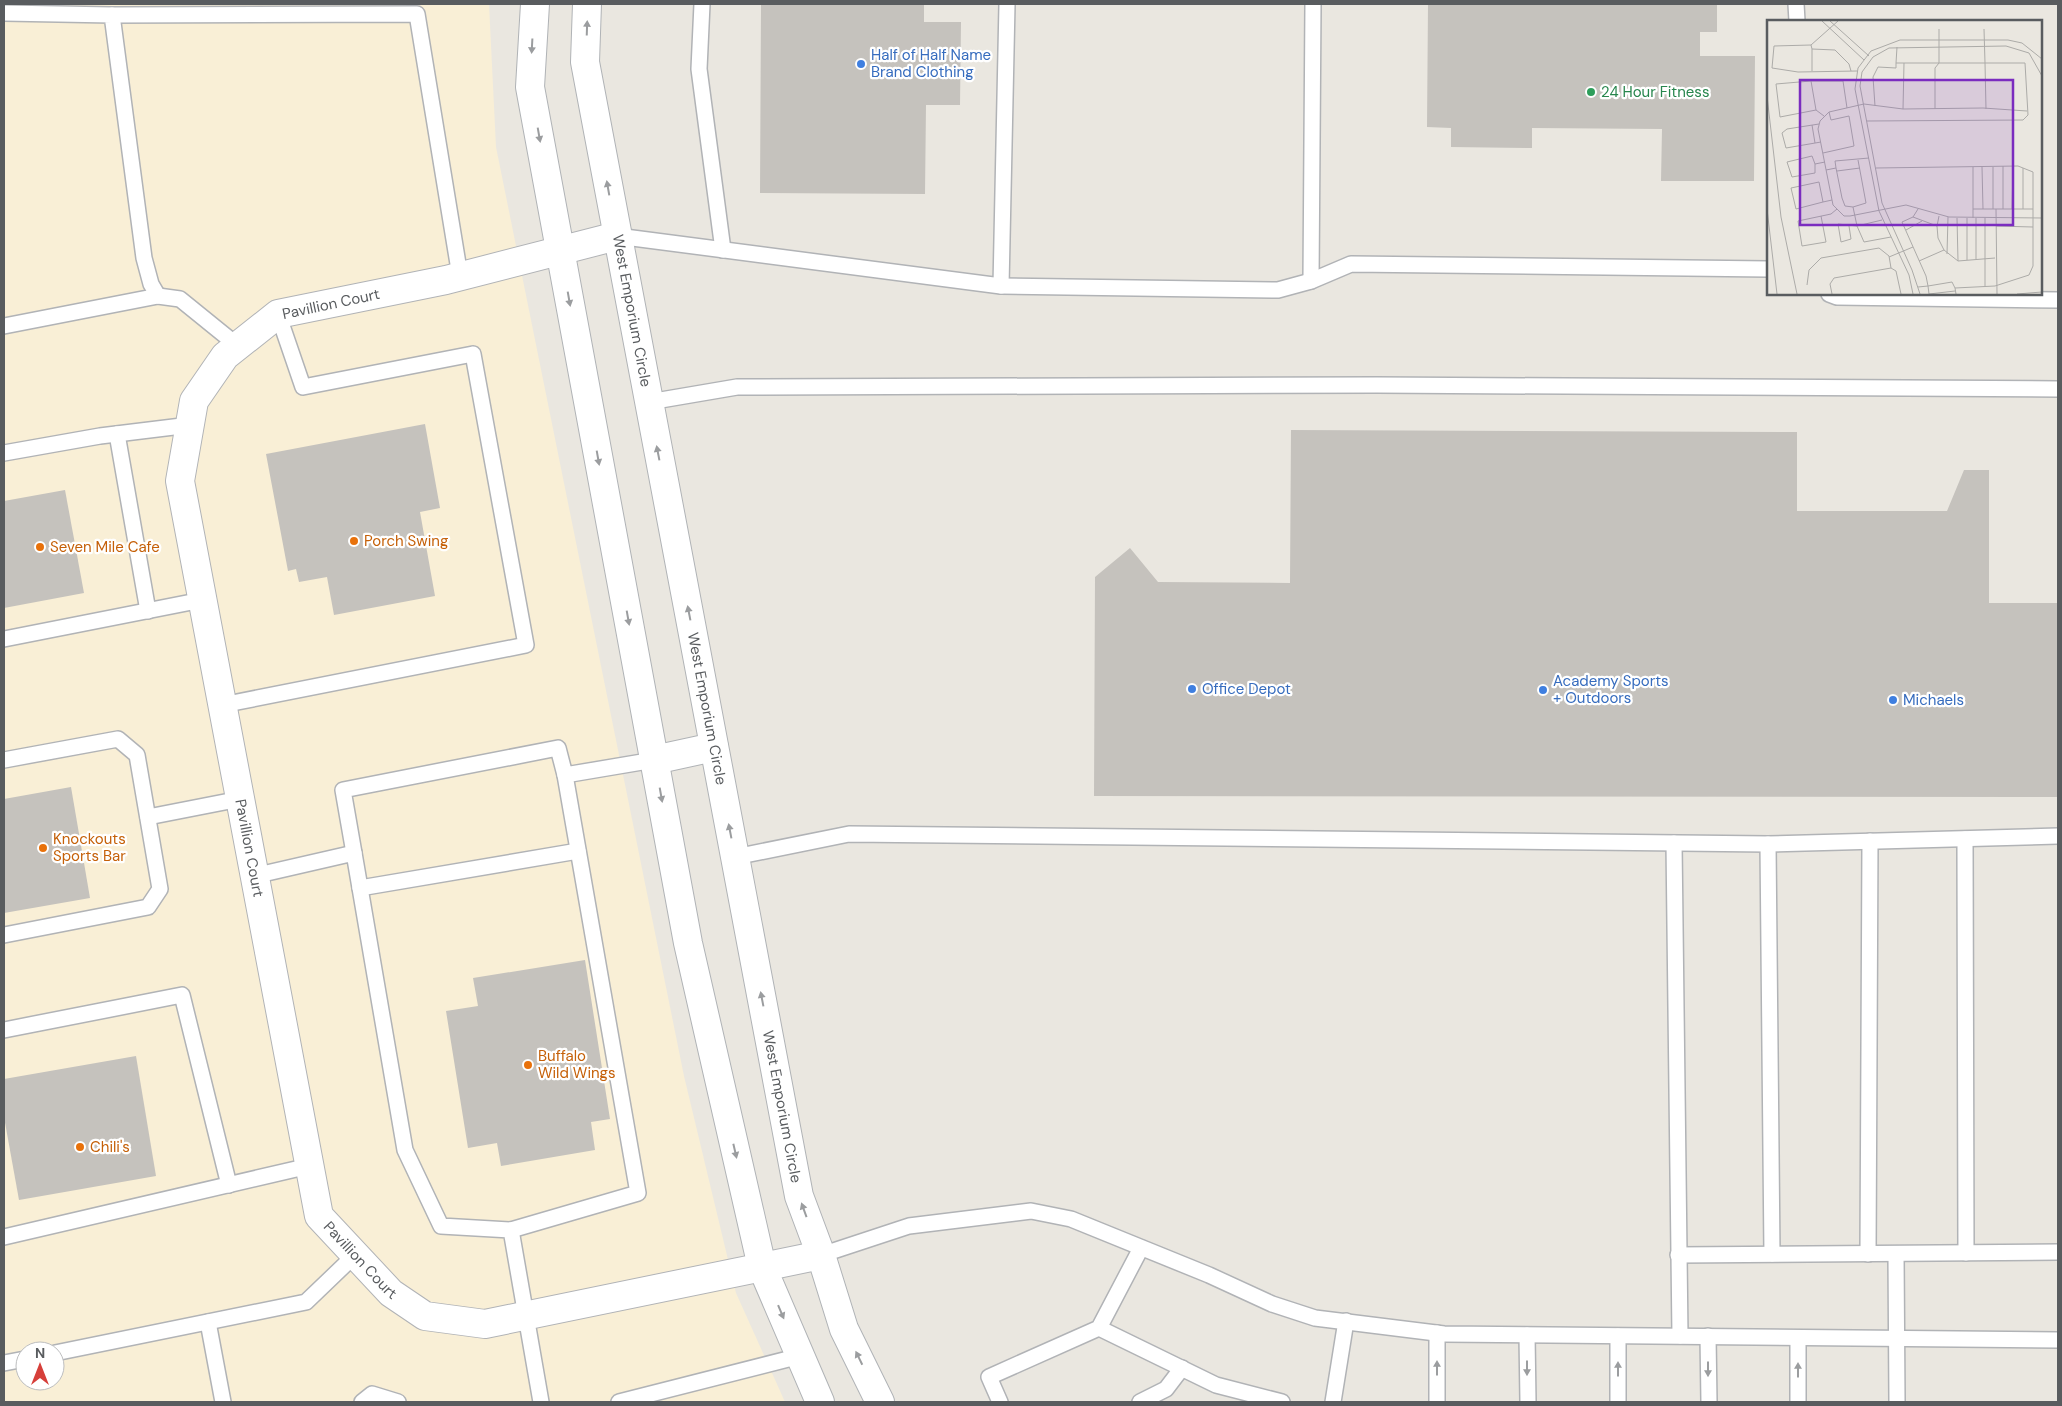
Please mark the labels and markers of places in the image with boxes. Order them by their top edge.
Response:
place label: Half of Half Name Brand Clothing [871,45,991,82]
marker: Half of Half Name Brand Clothing [855,58,867,70]
place label: 24 Hour Fitness [1601,82,1709,102]
marker: 24 Hour Fitness [1585,86,1597,98]
place label: Porch Swing [364,531,448,551]
marker: Porch Swing [348,535,360,547]
place label: Seven Mile Cafe [50,537,160,557]
marker: Seven Mile Cafe [34,541,46,553]
place label: Academy Sports + Outdoors [1553,671,1669,708]
place label: Office Depot [1202,679,1291,699]
marker: Office Depot [1186,683,1198,695]
marker: Academy Sports + Outdoors [1537,684,1549,696]
place label: Michaels [1903,690,1964,710]
marker: Michaels [1887,694,1899,706]
place label: Knockouts Sports Bar [53,829,126,866]
marker: Knockouts Sports Bar [37,842,49,854]
place label: Buffalo Wild Wings [538,1046,616,1083]
marker: Buffalo Wild Wings [522,1059,534,1071]
place label: Chili's [90,1137,130,1157]
marker: Chili's [74,1141,86,1153]

